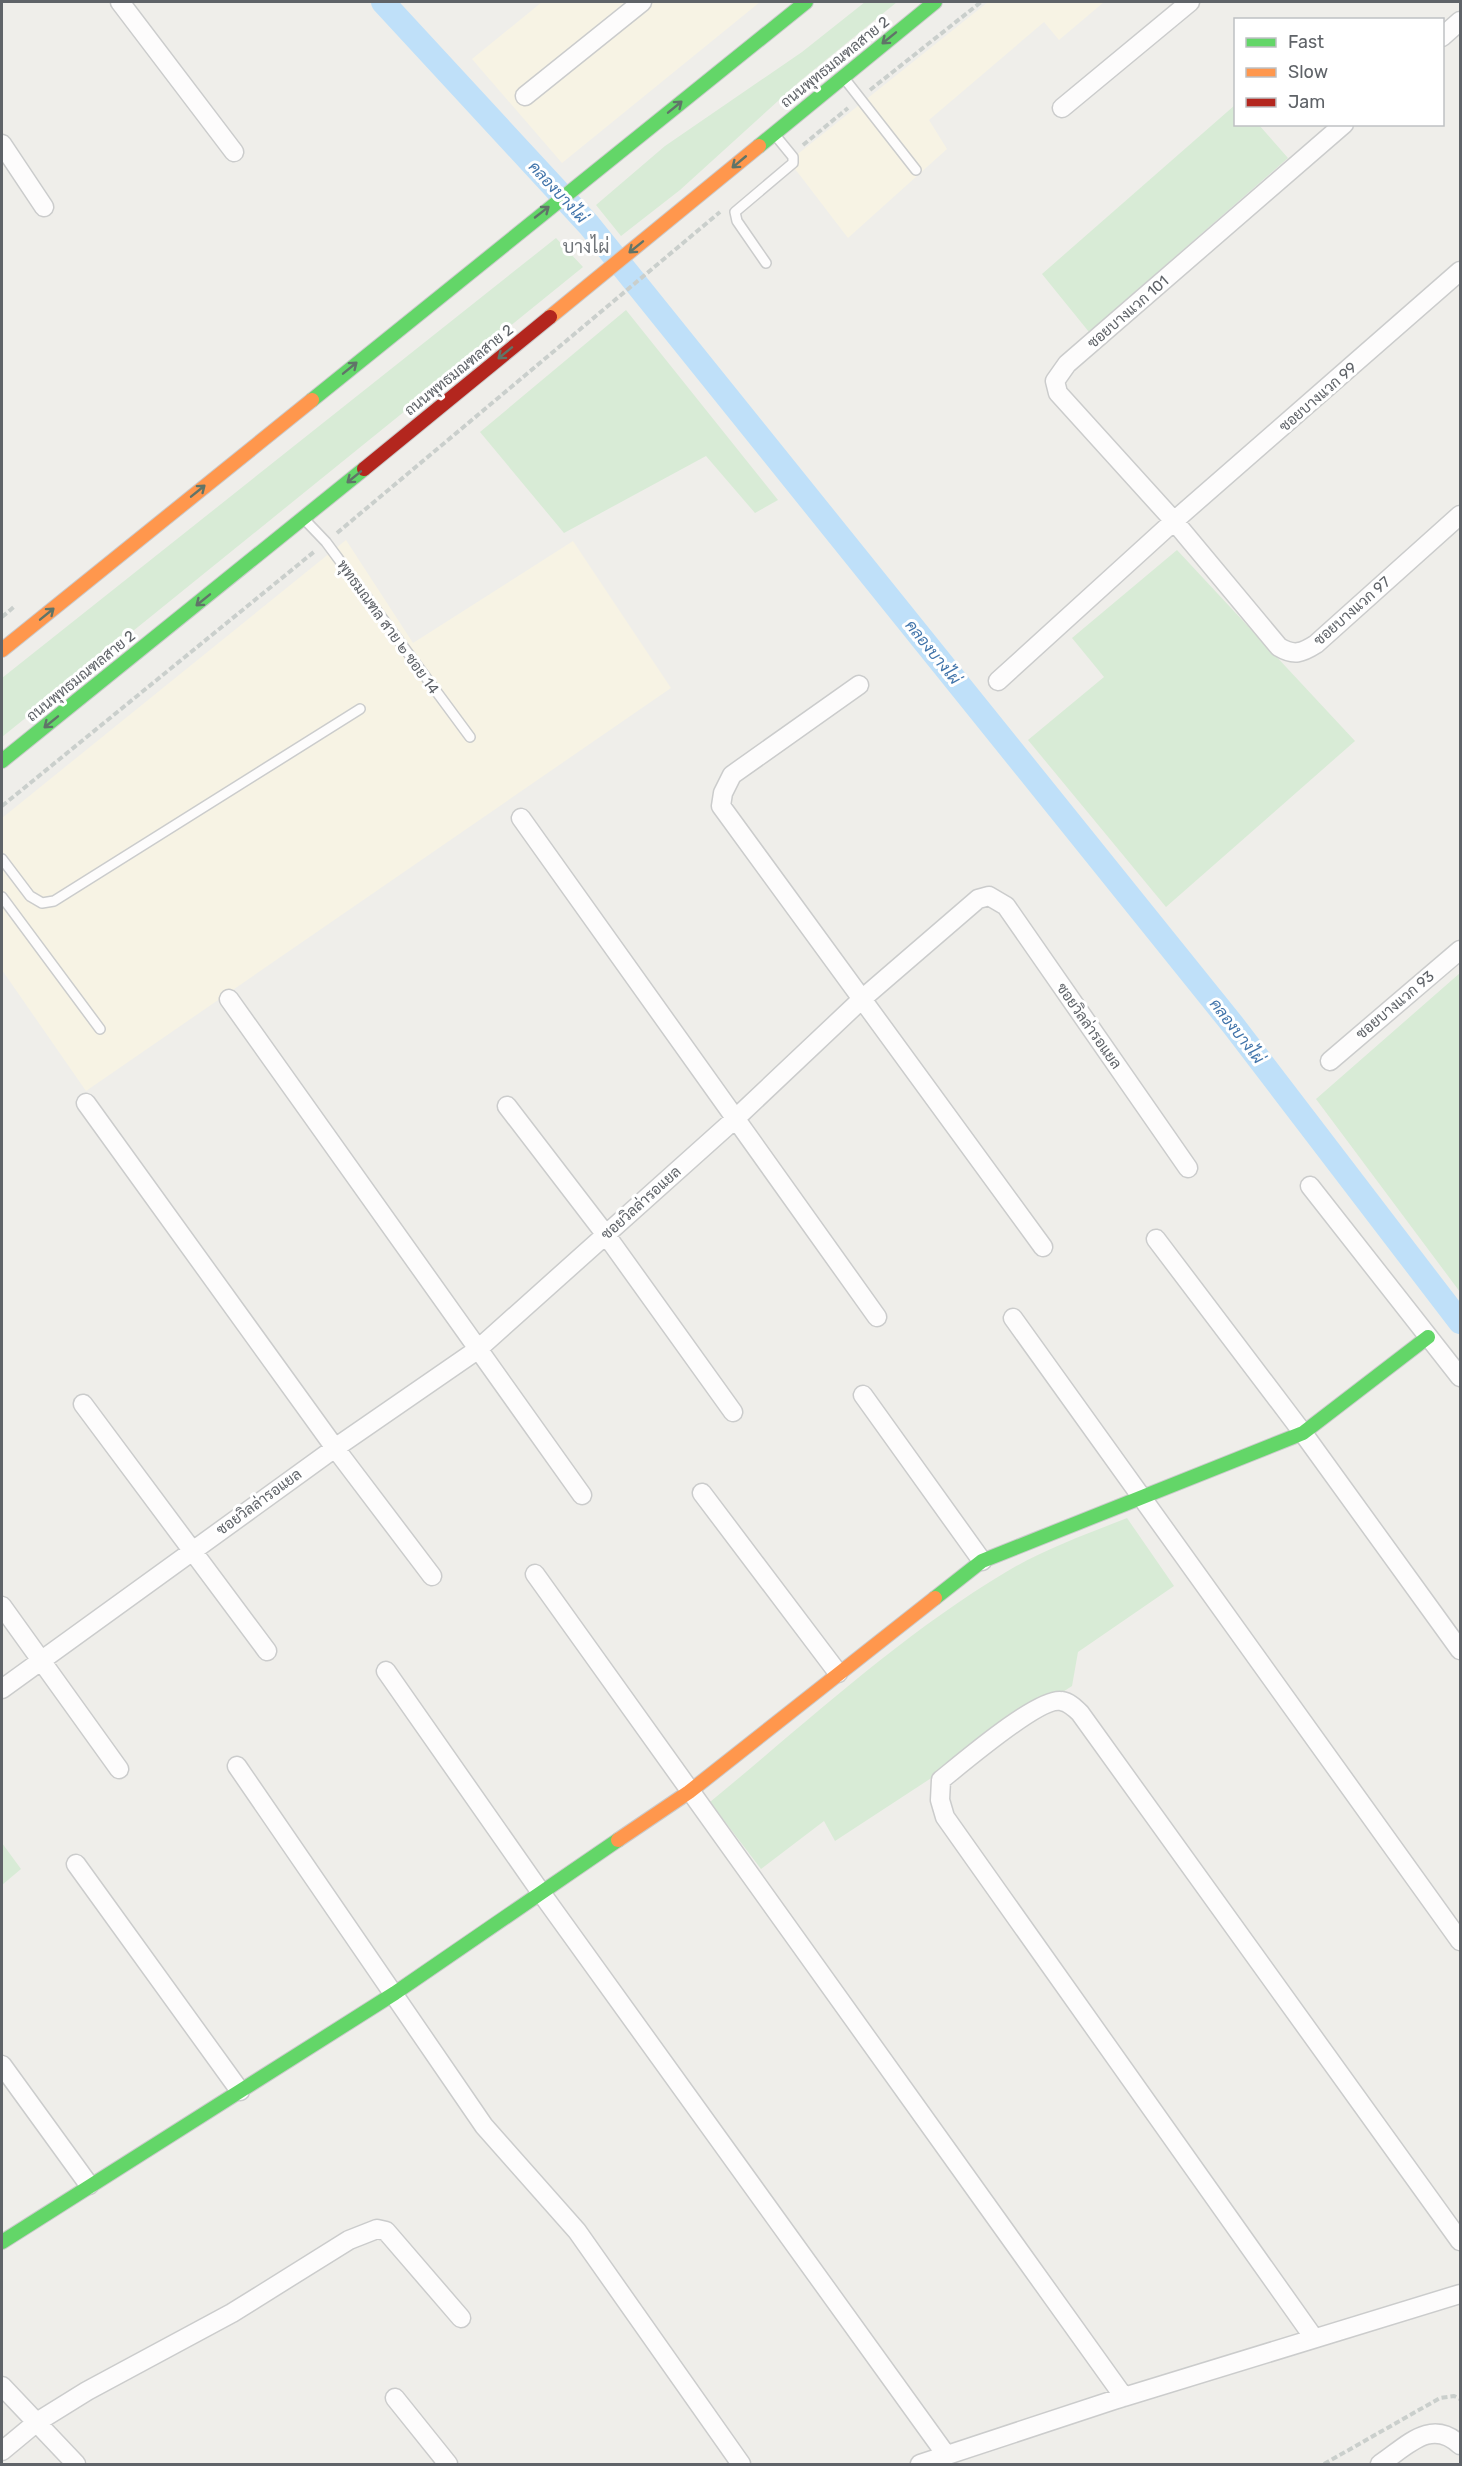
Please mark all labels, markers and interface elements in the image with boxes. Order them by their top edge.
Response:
street label: ถนนพุทธมณฑลสาย 2 [777,13,894,113]
legend [1234,18,1444,126]
text: Fast [1288,31,1324,53]
one-way arrow [881,32,897,45]
text: Slow [1288,61,1328,83]
text: Jam [1288,91,1325,113]
one-way arrow [666,100,682,113]
one-way arrow [732,155,747,169]
water label: คลองบางไผ่ [525,156,593,227]
one-way arrow [534,206,550,219]
district label: บางไผ่ [563,234,609,258]
one-way arrow [628,240,644,253]
street label: ซอยบางแวก 101 [1084,272,1172,352]
street label: ถนนพุทธมณฑลสาย 2 [401,321,518,421]
one-way arrow [497,347,513,360]
street label: ซอยบางแวก 99 [1276,358,1361,436]
one-way arrow [342,361,358,374]
one-way arrow [347,470,362,484]
one-way arrow [190,484,206,497]
street label: พุทธมณฑล สาย ๒ ซอย 14 [332,556,443,699]
street label: ซอยบางแวก 97 [1310,573,1394,649]
one-way arrow [195,593,211,606]
one-way arrow [39,607,55,620]
water label: คลองบางไผ่ [901,615,967,689]
street label: ถนนพุทธมณฑลสาย 2 [23,627,140,727]
one-way arrow [43,715,59,728]
street label: ซอยบางแวก 93 [1352,967,1438,1043]
street label: ซอยวิลล่ารอแยล [1053,979,1126,1073]
water label: คลองบางไผ่ [1206,994,1270,1068]
street label: ซอยวิลล่ารอแยล [597,1162,685,1243]
street label: ซอยวิลล่ารอแยล [212,1464,305,1539]

